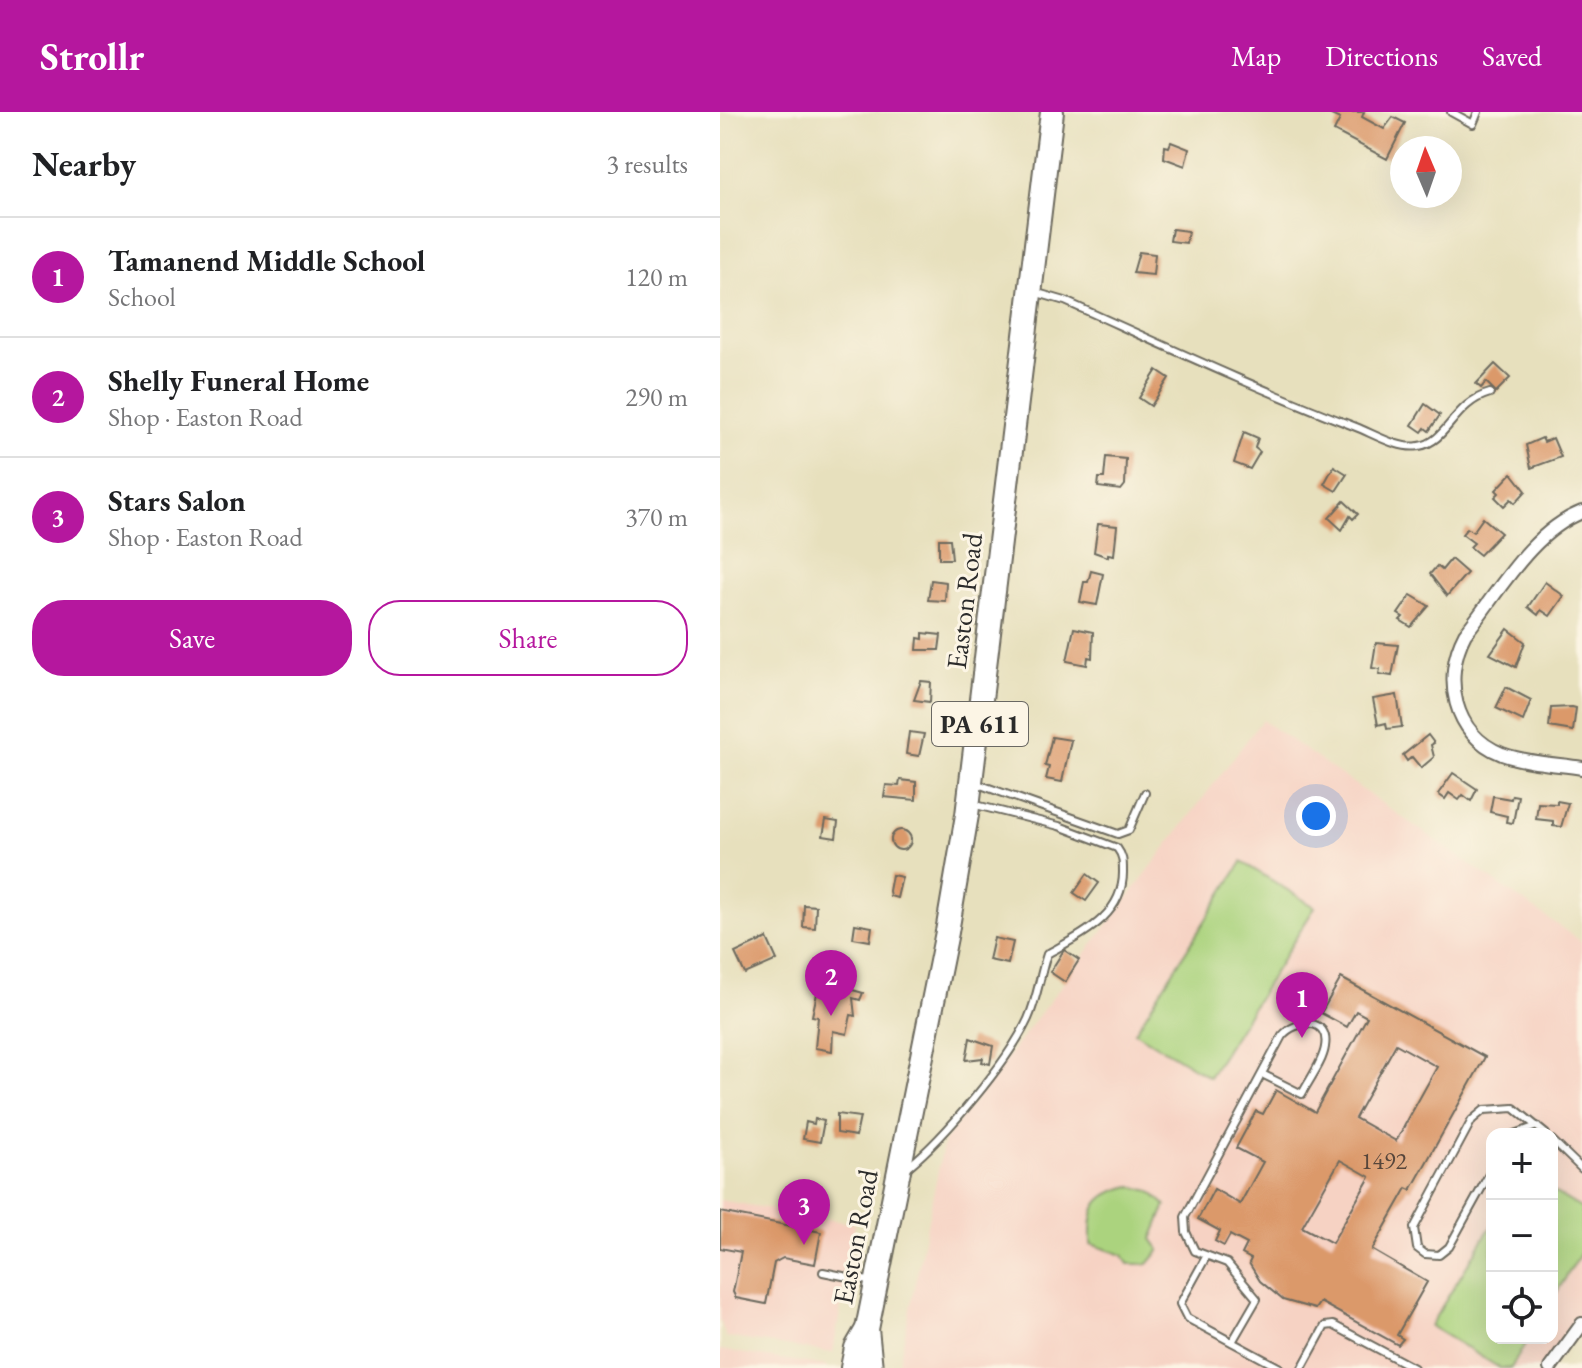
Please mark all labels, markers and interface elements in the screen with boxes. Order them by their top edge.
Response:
text: Strollr [40,32,144,81]
text: Map [1231,38,1281,74]
text: Directions [1325,38,1438,74]
text: Saved [1482,38,1542,74]
north arrow [1390,136,1462,208]
text: Nearby [32,142,136,186]
text: 3 results [607,147,688,181]
text: Tamanend Middle School [108,241,425,280]
text: 1 [51,260,65,294]
text: 120 m [625,260,688,294]
text: School [108,280,176,314]
text: Shelly Funeral Home [108,361,369,400]
text: 2 [51,380,65,414]
text: 290 m [625,380,688,414]
text: Shop · Easton Road [108,400,303,434]
text: Stars Salon [108,481,246,520]
text: 3 [51,500,65,534]
text: 370 m [625,500,688,534]
text: Shop · Easton Road [108,520,303,554]
street label: Easton Road [938,530,990,671]
button: Save [32,600,352,676]
button: Share [368,600,688,676]
road number: PA 611 [932,702,1028,746]
your location [1296,796,1336,836]
pin: 2 [805,950,857,1016]
pin: 1 [1276,972,1328,1038]
map controls [1486,1128,1558,1344]
button: + [1486,1128,1558,1200]
house number: 1492 [1361,1145,1408,1176]
street label: Easton Road [824,1166,886,1308]
pin: 3 [778,1179,830,1245]
button: − [1486,1200,1558,1272]
button: locate [1486,1272,1558,1344]

